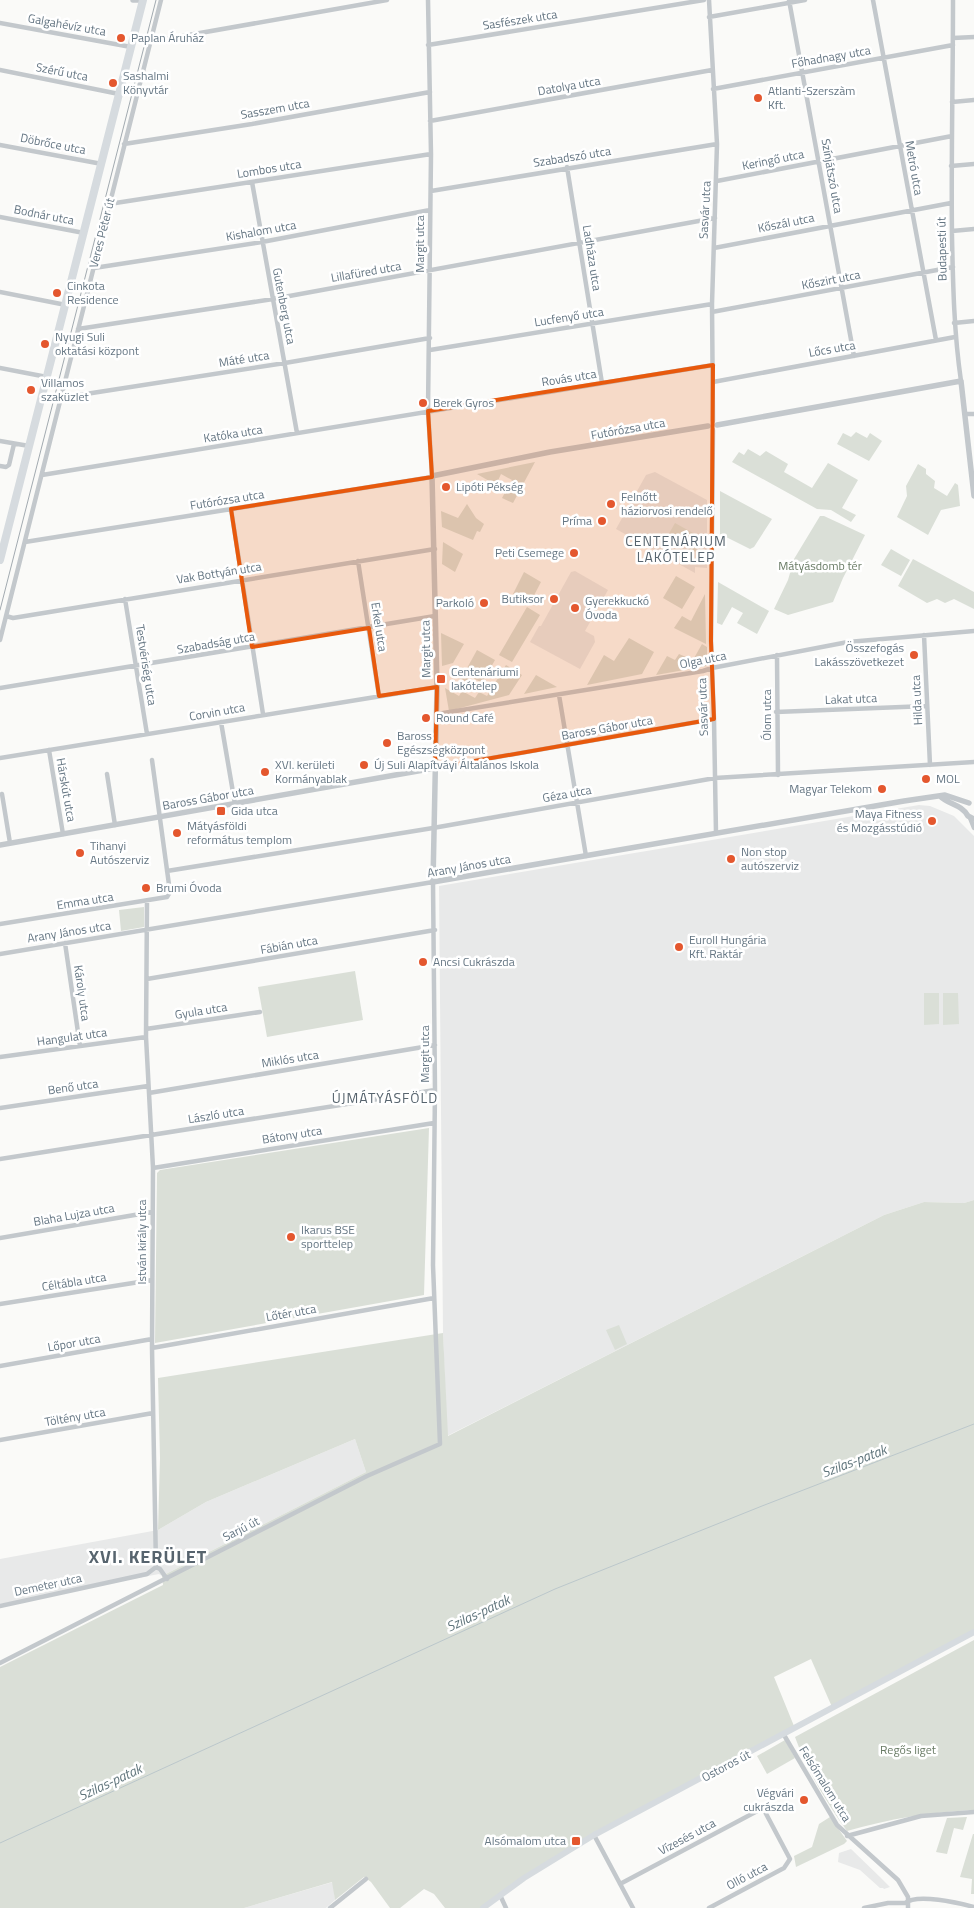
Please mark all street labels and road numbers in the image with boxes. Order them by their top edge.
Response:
street label: Sasfészek utca [481,4,559,35]
street label: Galgahévíz utca [26,8,108,41]
street label: Főhadnagy utca [790,40,872,73]
street label: Szérű utca [34,57,90,86]
street label: Datolya utca [536,71,602,100]
street label: Sasszem utca [239,93,311,124]
street label: Döbrőce utca [19,128,88,159]
street label: Színjátszó utca [817,137,848,215]
street label: Metró utca [900,139,929,197]
street label: Szabadszó utca [532,141,612,172]
street label: Keringő utca [740,144,806,175]
street label: Lombos utca [235,154,302,183]
street label: Sasvár utca [693,180,716,240]
street label: Veres Péter út [84,195,120,270]
street label: Bodnár utca [12,199,76,230]
street label: Kőszál utca [756,208,816,237]
street label: Kishalom utca [224,215,298,246]
street label: Margit utca [410,215,429,273]
street label: Budapesti út [931,216,952,281]
street label: Ladháza utca [578,224,607,292]
street label: Lillafüred utca [329,256,403,287]
street label: Kőszirt utca [800,265,862,295]
street label: Gutenberg utca [268,266,301,346]
street label: Lucfenyő utca [533,302,605,331]
street label: Lőcs utca [807,335,857,362]
street label: Máté utca [217,345,271,372]
street label: Rovás utca [540,364,598,391]
street label: Futórózsa utca [589,413,666,444]
street label: Katóka utca [202,419,264,448]
street label: Futórózsa utca [188,484,265,515]
street label: Vak Bottyán utca [175,556,263,589]
street label: Erkel utca [366,601,393,653]
street label: Margit utca [415,620,436,678]
street label: Testvériség utca [131,623,162,707]
street label: Szabadság utca [175,626,256,659]
street label: Olga utca [678,646,728,673]
street label: Hilda utca [906,674,927,726]
street label: Sasvár utca [692,678,713,736]
street label: Lakat utca [825,688,877,709]
street label: Ólom utca [757,689,776,741]
street label: Corvin utca [188,697,246,726]
street label: Baross Gábor utca [560,710,654,745]
street label: Hárskút utca [52,756,81,823]
street label: Baross Gábor utca [161,780,255,815]
street label: Géza utca [541,780,593,807]
street label: Arany János utca [426,849,512,882]
street label: Emma utca [55,887,115,914]
street label: Arany János utca [26,916,112,947]
street label: Fábián utca [259,930,319,959]
street label: Károly utca [69,964,96,1022]
street label: Gyula utca [173,997,228,1024]
street label: Hangulat utca [36,1022,108,1051]
street label: Margit utca [415,1025,434,1083]
street label: Miklós utca [260,1045,320,1072]
street label: Benő utca [47,1074,99,1099]
street label: László utca [187,1101,245,1128]
street label: Bátony utca [261,1120,323,1149]
street label: Blaha Lujza utca [32,1198,116,1231]
street label: István király utca [132,1199,151,1285]
street label: Céltábla utca [40,1267,108,1296]
street label: Lőtér utca [264,1299,318,1326]
street label: Lőpor utca [46,1329,102,1356]
street label: Töltény utca [43,1402,107,1431]
street label: Sarjú út [219,1511,263,1546]
street label: Demeter utca [12,1568,83,1601]
street label: Felsőmalom utca [794,1742,856,1825]
street label: Ostoros út [698,1744,754,1786]
street label: Vízesés utca [655,1813,719,1860]
street label: Olló utca [723,1857,771,1894]

